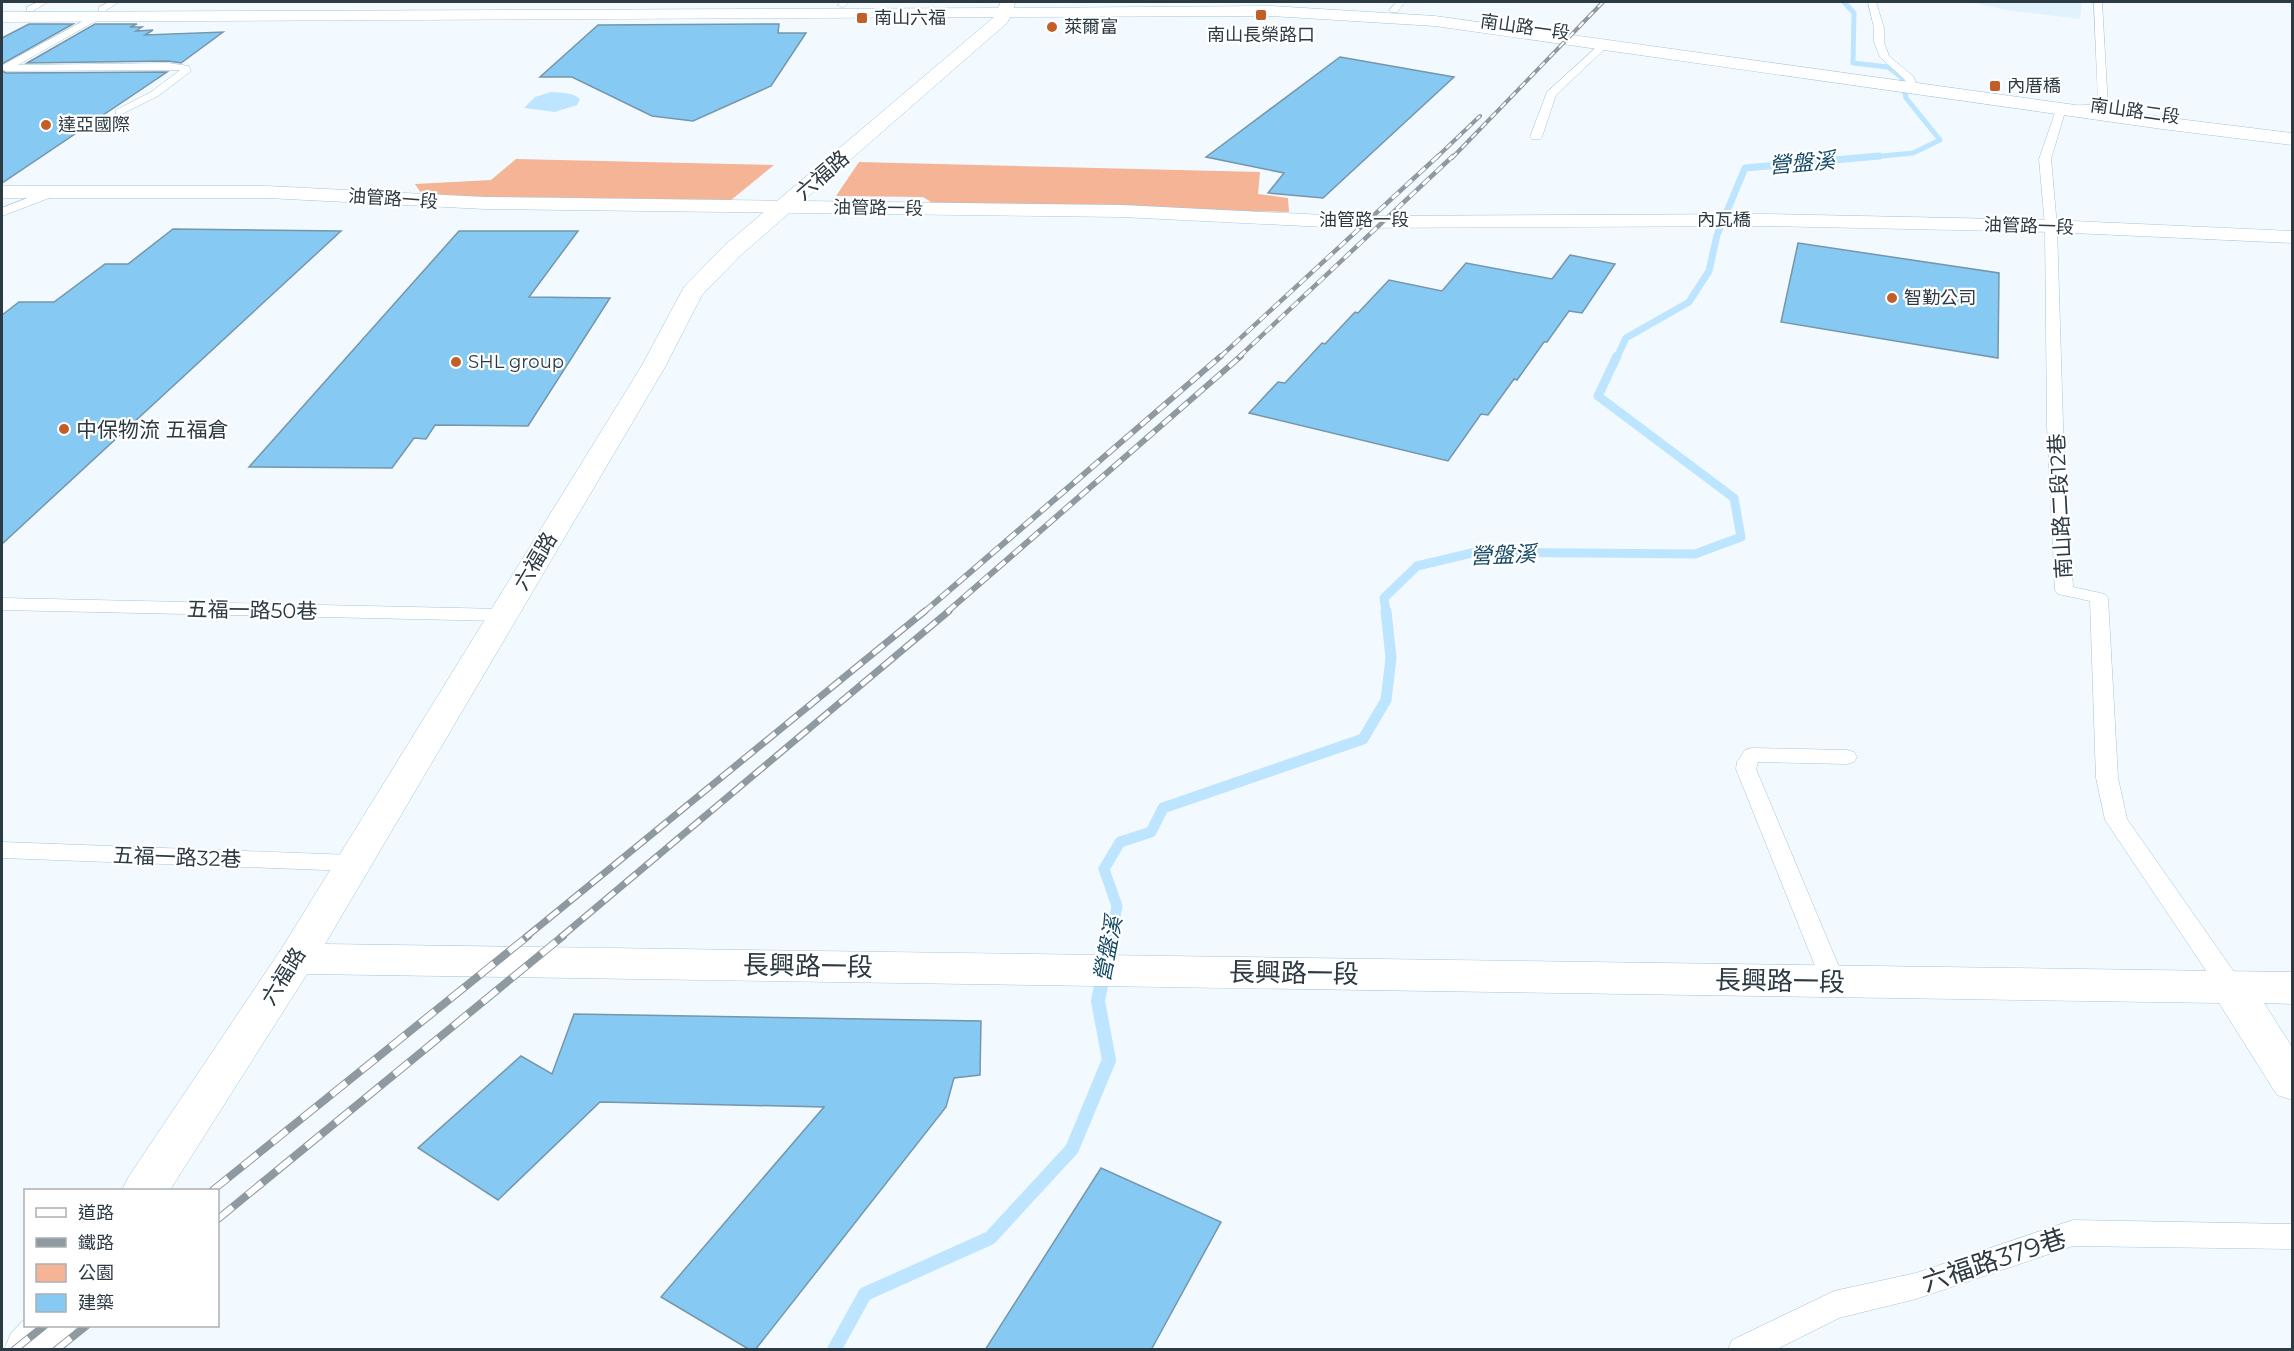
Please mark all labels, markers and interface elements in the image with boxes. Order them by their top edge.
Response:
place label: 南山六福 [874,7,946,29]
marker: 南山長榮路口 [1254,8,1268,22]
street label: 南山路一段 [1479,10,1571,44]
marker: 南山六福 [855,11,869,25]
place label: 萊爾富 [1064,16,1118,38]
marker: 萊爾富 [1045,20,1059,34]
place label: 南山長榮路口 [1207,24,1315,46]
place label: 內厝橋 [2007,75,2061,97]
marker: 內厝橋 [1988,79,2002,93]
street label: 南山路二段 [2089,94,2181,128]
place label: 達亞國際 [58,114,130,136]
marker: 達亞國際 [39,118,53,132]
street label: 六福路 [790,145,854,205]
water label: 營盤溪 [1768,146,1839,179]
street label: 油管路一段 [347,185,439,213]
street label: 油管路一段 [833,196,923,220]
street label: 油管路一段 [1319,209,1409,231]
street label: 內瓦橋 [1697,209,1751,231]
street label: 油管路一段 [1984,213,2074,239]
place label: 智勤公司 [1904,287,1976,309]
marker: 智勤公司 [1885,291,1899,305]
place label: SHL group [468,351,564,373]
marker: SHL group [449,355,463,369]
place label: 中保物流 五福倉 [76,417,229,442]
marker: 中保物流 五福倉 [57,422,71,436]
street label: 南山路二段12巷 [2044,433,2076,579]
street label: 六福路 [508,528,562,594]
water label: 營盤溪 [1470,540,1539,570]
street label: 五福一路50巷 [186,596,318,624]
street label: 五福一路32巷 [112,842,242,872]
water label: 營盤溪 [1088,911,1128,984]
street label: 六福路 [256,943,310,1009]
street label: 長興路一段 [743,949,873,983]
street label: 長興路一段 [1229,956,1359,990]
street label: 長興路一段 [1715,964,1845,998]
legend [24,1189,219,1327]
text: 道路 [78,1202,114,1224]
street label: 六福路379巷 [1918,1222,2070,1298]
text: 鐵路 [78,1232,114,1254]
text: 公園 [78,1262,114,1284]
text: 建築 [78,1292,114,1314]

